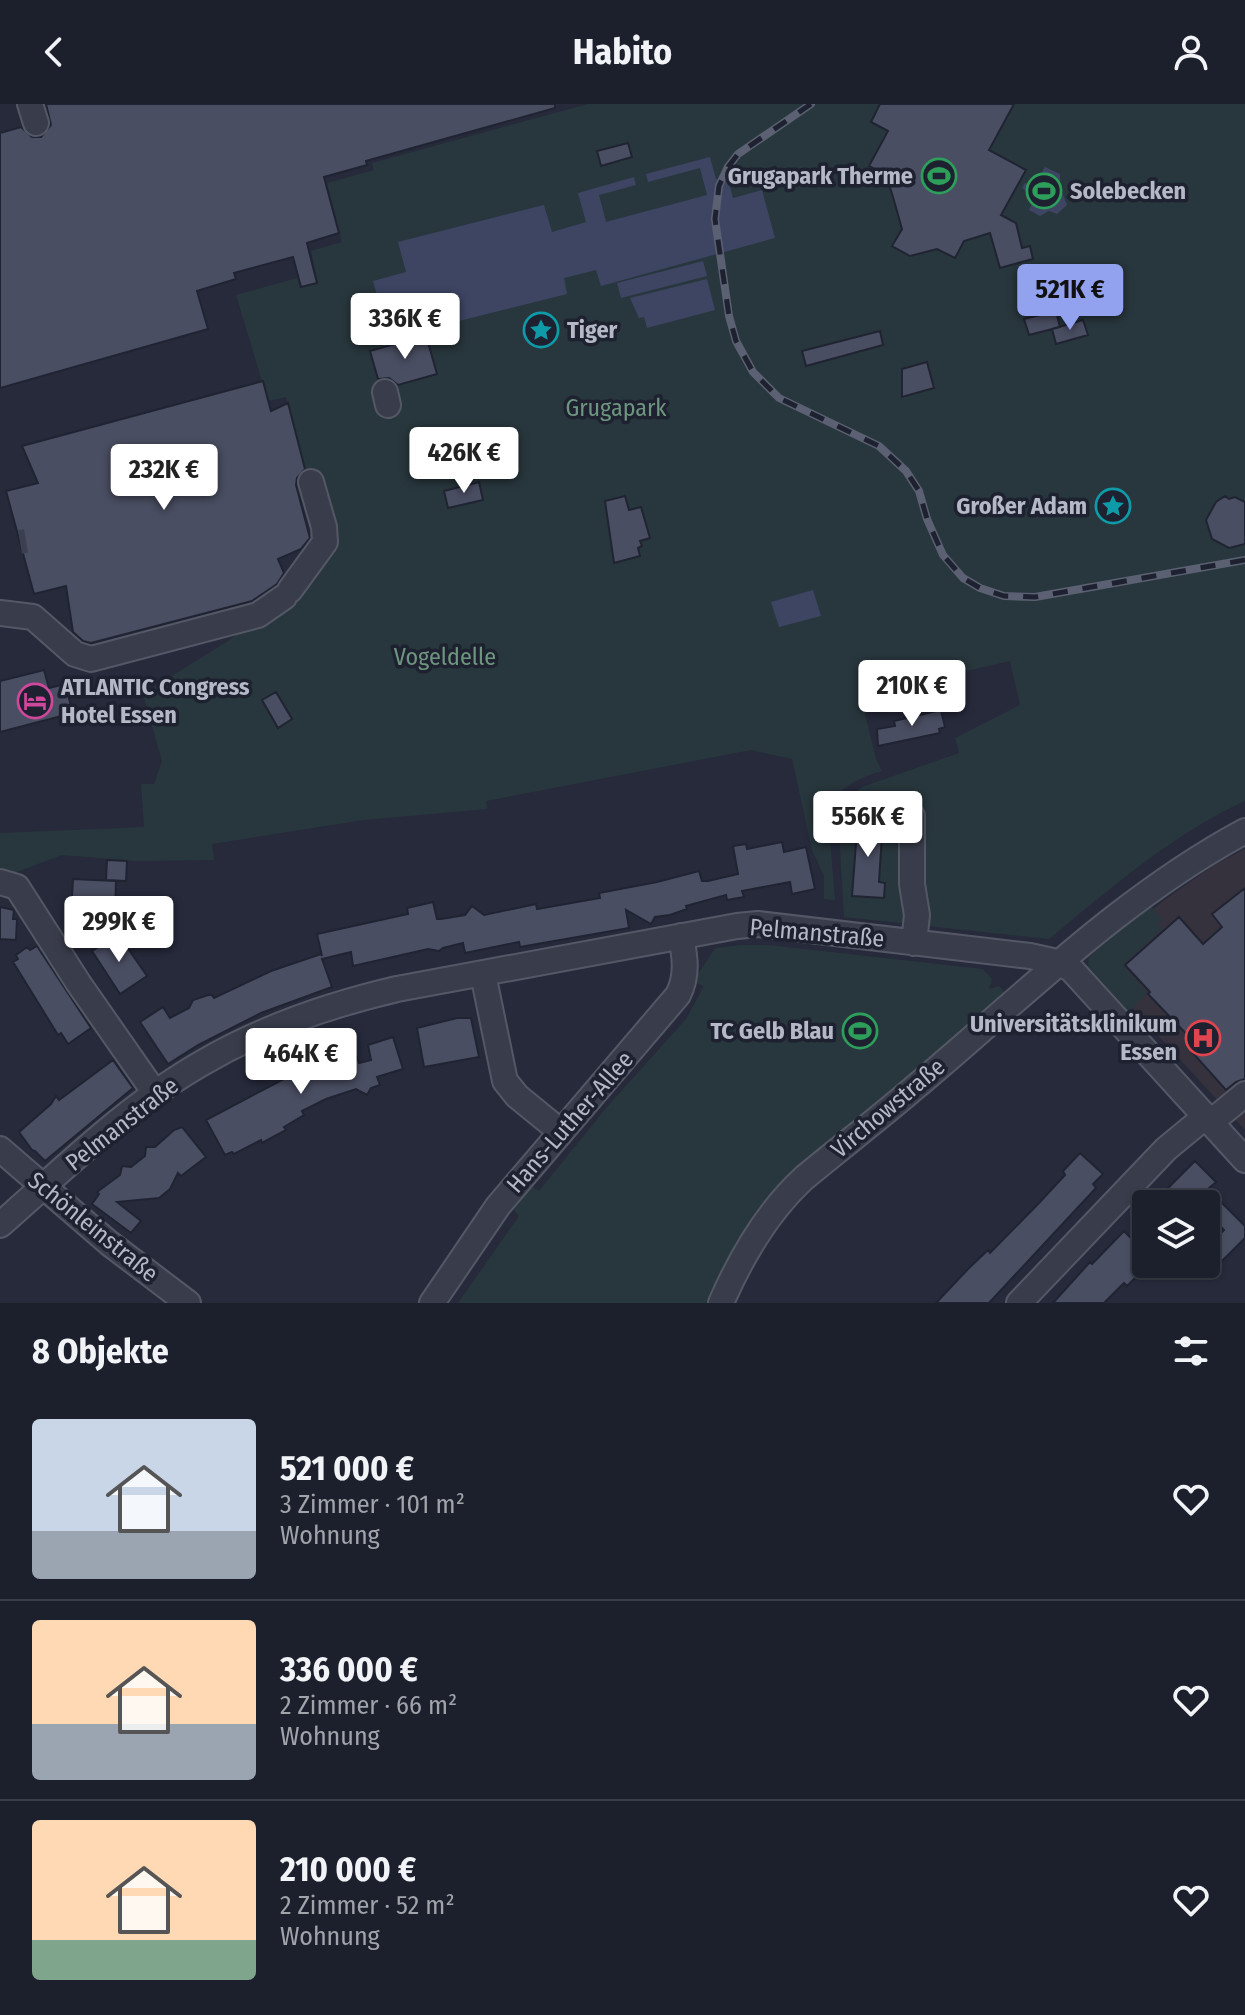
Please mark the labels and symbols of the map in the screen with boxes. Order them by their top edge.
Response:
sports icon: Grugapark Therme [920,157,958,195]
place label: Grugapark Therme [728,162,913,190]
sports icon: Solebecken [1025,172,1063,210]
place label: Solebecken [1070,177,1186,205]
pin: 521K € [1005,264,1135,332]
pin: 336K € [340,293,470,361]
place icon: Tiger [522,311,560,349]
place label: Tiger [567,316,618,344]
park label: Grugapark [565,394,667,422]
pin: 426K € [399,427,529,495]
pin: 232K € [99,444,229,512]
place icon: Großer Adam [1094,487,1132,525]
place label: Großer Adam [956,492,1087,520]
park label: Vogeldelle [394,643,496,671]
pin: 210K € [847,660,977,728]
place label: ATLANTIC Congress Hotel Essen [60,673,250,729]
hotel icon: ATLANTIC Congress Hotel Essen [16,682,54,720]
pin: 556K € [803,791,933,859]
pin: 299K € [54,896,184,964]
street label: Pelmanstraße [748,913,886,953]
place label: Universitätsklinikum Essen [970,1010,1177,1066]
sports icon: TC Gelb Blau [841,1012,879,1050]
place label: TC Gelb Blau [710,1017,834,1045]
hospital icon: Universitätsklinikum Essen [1184,1019,1222,1057]
pin: 464K € [236,1028,366,1096]
street label: Hans-Luther-Allee [501,1046,639,1198]
street label: Virchowstraße [826,1052,950,1164]
street label: Pelmanstraße [60,1071,184,1177]
street label: Schönleinstraße [22,1166,164,1288]

